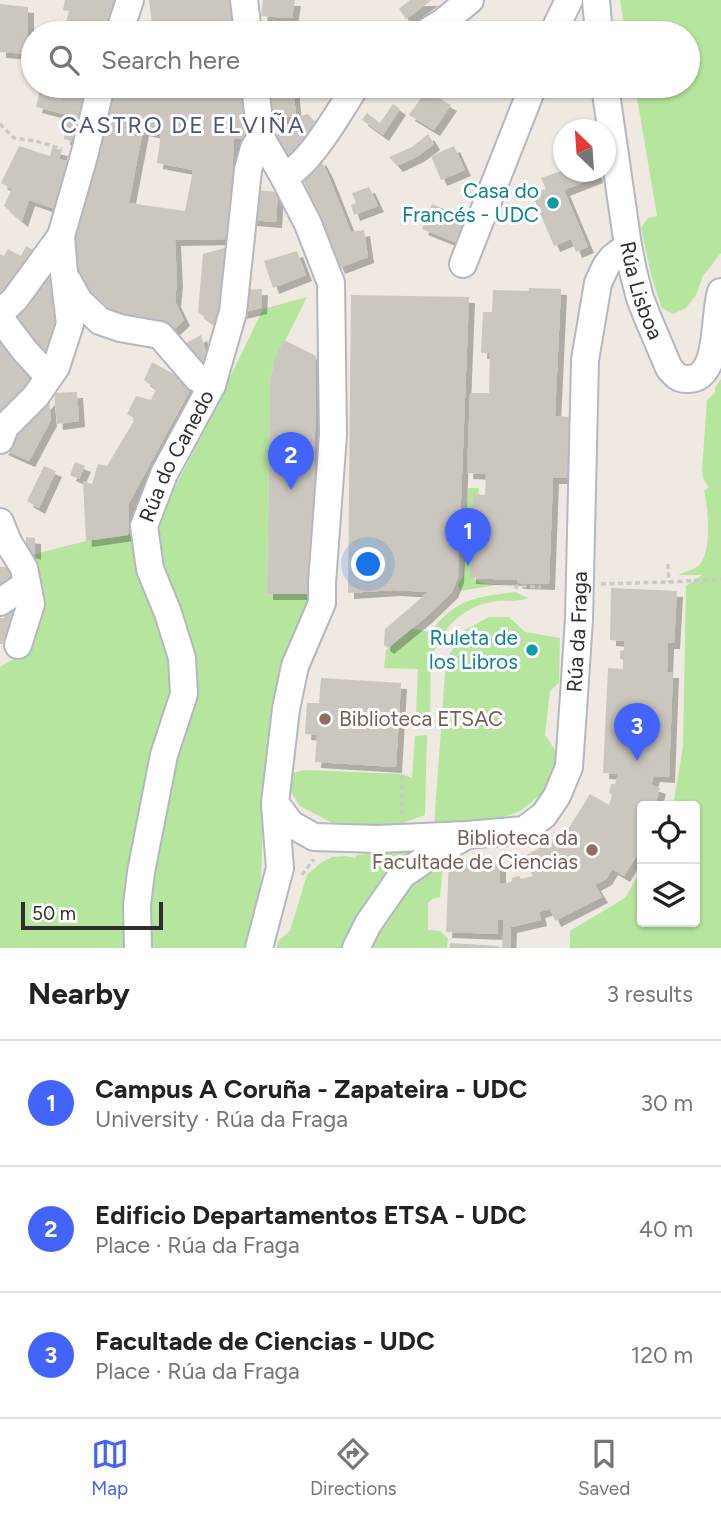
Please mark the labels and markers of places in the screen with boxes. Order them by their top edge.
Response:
place label: Casa do Francés - UDC [402,178,539,227]
marker: Casa do Francés - UDC [545,195,561,211]
pin: 2 [268,432,314,490]
pin: 1 [445,508,491,566]
place label: Ruleta de los Libros [429,625,518,674]
marker: Ruleta de los Libros [524,642,540,658]
pin: 3 [614,703,660,761]
place label: Biblioteca ETSAC [339,706,503,731]
marker: Biblioteca ETSAC [317,711,333,727]
place label: Biblioteca da Facultade de Ciencias [372,825,578,874]
marker: Biblioteca da Facultade de Ciencias [584,842,600,858]

